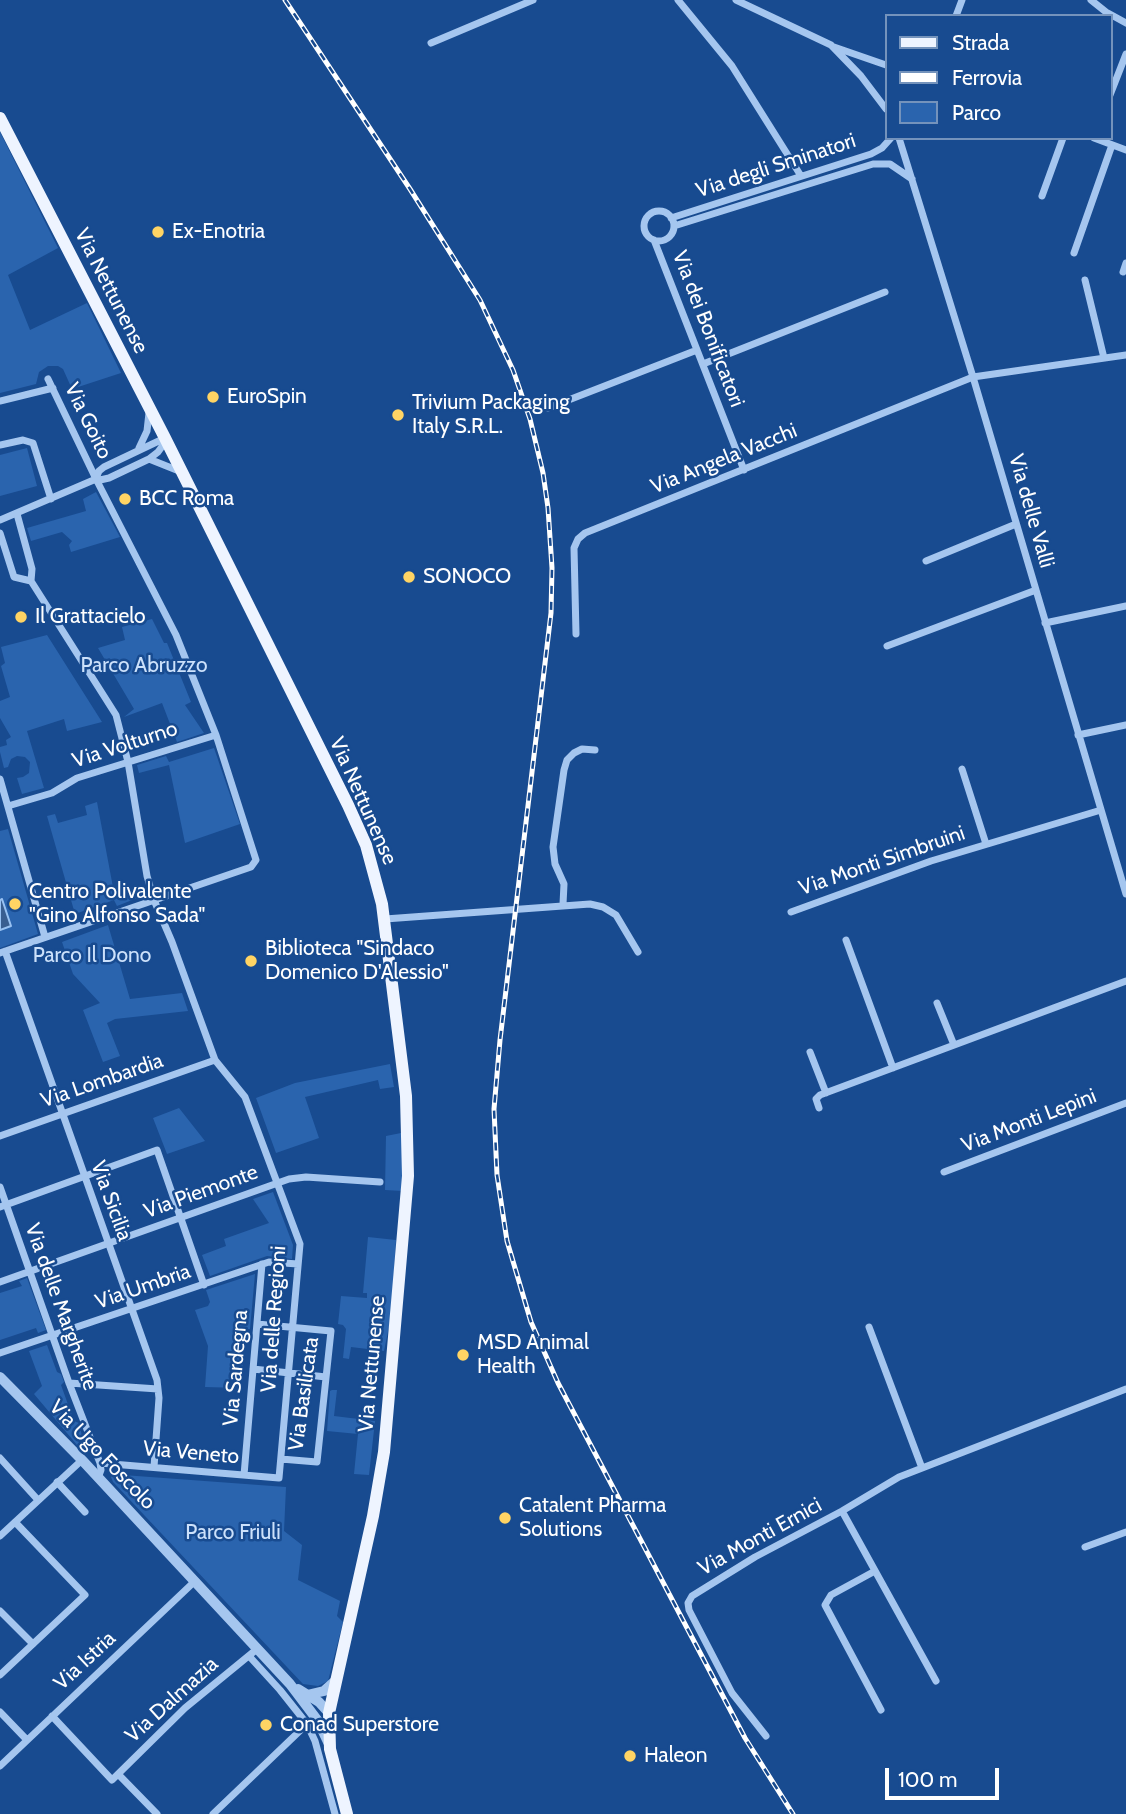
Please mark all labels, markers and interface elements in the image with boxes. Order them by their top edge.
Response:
legend [884,14,1112,140]
text: Strada [952,30,1009,55]
text: Ferrovia [952,65,1022,90]
text: Parco [952,100,1001,125]
street label: Via degli Sminatori [693,128,859,204]
place label: Ex-Enotria [172,219,265,245]
street label: Via Nettunense [69,224,153,358]
marker: Ex-Enotria [150,224,166,240]
street label: Via dei Bonificatori [667,247,749,411]
street label: Via Goito [59,379,117,463]
place label: EuroSpin [227,384,307,410]
marker: EuroSpin [205,389,221,405]
place label: Trivium Packaging Italy S.R.L. [412,390,570,440]
marker: Trivium Packaging Italy S.R.L. [390,407,406,423]
street label: Via Angela Vacchi [647,418,801,500]
street label: Via delle Valli [1003,451,1059,571]
place label: BCC Roma [139,486,234,512]
marker: BCC Roma [117,491,133,507]
place label: SONOCO [423,564,511,590]
marker: SONOCO [401,569,417,585]
place label: Il Grattacielo [35,604,146,630]
marker: Il Grattacielo [13,609,29,625]
park label: Parco Abruzzo [80,653,208,679]
street label: Via Volturno [69,716,181,774]
street label: Via Nettunense [324,733,402,869]
street label: Via Monti Simbruini [796,821,968,901]
place label: Centro Polivalente "Gino Alfonso Sada" [29,879,205,929]
marker: Centro Polivalente "Gino Alfonso Sada" [7,896,23,912]
place label: Biblioteca "Sindaco Domenico D'Alessio" [265,936,449,986]
park label: Parco Il Dono [33,943,151,969]
marker: Biblioteca "Sindaco Domenico D'Alessio" [243,953,259,969]
street label: Via Lombardia [38,1048,166,1114]
street label: Via Monti Lepini [958,1084,1100,1158]
street label: Via Sicilia [85,1158,137,1244]
street label: Via Piemonte [141,1160,261,1224]
street label: Via delle Margherite [19,1220,103,1394]
street label: Via delle Regioni [256,1245,292,1393]
street label: Via Umbria [92,1259,194,1315]
street label: Via Nettunense [353,1295,391,1433]
street label: Via Sardegna [218,1309,254,1427]
place label: MSD Animal Health [477,1330,589,1380]
street label: Via Basilicata [284,1335,324,1453]
marker: MSD Animal Health [455,1347,471,1363]
street label: Via Ugo Foscolo [44,1395,160,1515]
street label: Via Veneto [142,1436,240,1470]
place label: Catalent Pharma Solutions [519,1493,666,1543]
street label: Via Monti Ernici [694,1493,826,1581]
marker: Catalent Pharma Solutions [497,1510,513,1526]
park label: Parco Friuli [185,1520,281,1546]
street label: Via Istria [49,1626,121,1696]
street label: Via Dalmazia [120,1652,224,1748]
place label: Conad Superstore [280,1712,439,1738]
marker: Conad Superstore [258,1717,274,1733]
place label: Haleon [644,1743,708,1769]
marker: Haleon [622,1748,638,1764]
scale bar [888,1755,1002,1799]
text: 100 m [898,1767,957,1792]

